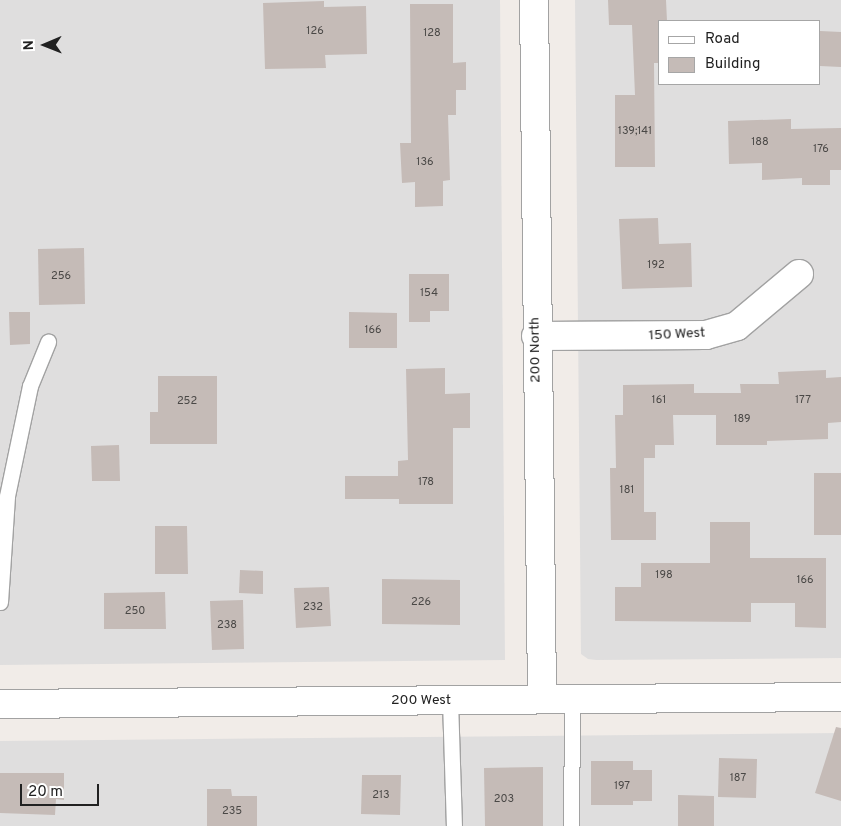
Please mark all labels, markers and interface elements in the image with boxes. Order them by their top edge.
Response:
north arrow [20,20,70,70]
legend [658,20,821,85]
house number: 126 [306,24,324,38]
house number: 128 [423,26,441,40]
text: Road [705,30,740,49]
text: N [21,40,38,50]
text: Building [705,55,760,74]
house number: 139;141 [618,124,652,138]
house number: 188 [751,135,769,149]
house number: 176 [813,142,829,156]
house number: 136 [416,155,434,169]
house number: 192 [647,258,665,272]
house number: 256 [51,269,71,283]
house number: 154 [420,286,438,300]
street label: 200 North [527,317,545,383]
house number: 166 [364,323,382,337]
street label: 150 West [648,325,706,345]
house number: 161 [652,393,666,407]
house number: 177 [795,393,811,407]
house number: 252 [177,394,197,408]
house number: 189 [733,412,751,426]
house number: 178 [418,475,434,489]
house number: 181 [620,483,634,497]
house number: 198 [655,568,673,582]
house number: 166 [796,573,814,587]
house number: 226 [411,595,431,609]
house number: 232 [303,600,323,614]
house number: 250 [125,604,145,618]
house number: 238 [217,618,237,632]
street label: 200 West [391,693,451,709]
house number: 187 [730,771,746,785]
scale bar [22,774,101,806]
house number: 197 [614,779,630,793]
text: 20 m [28,783,63,802]
house number: 213 [372,788,390,802]
house number: 203 [494,792,514,806]
house number: 235 [222,804,242,818]

